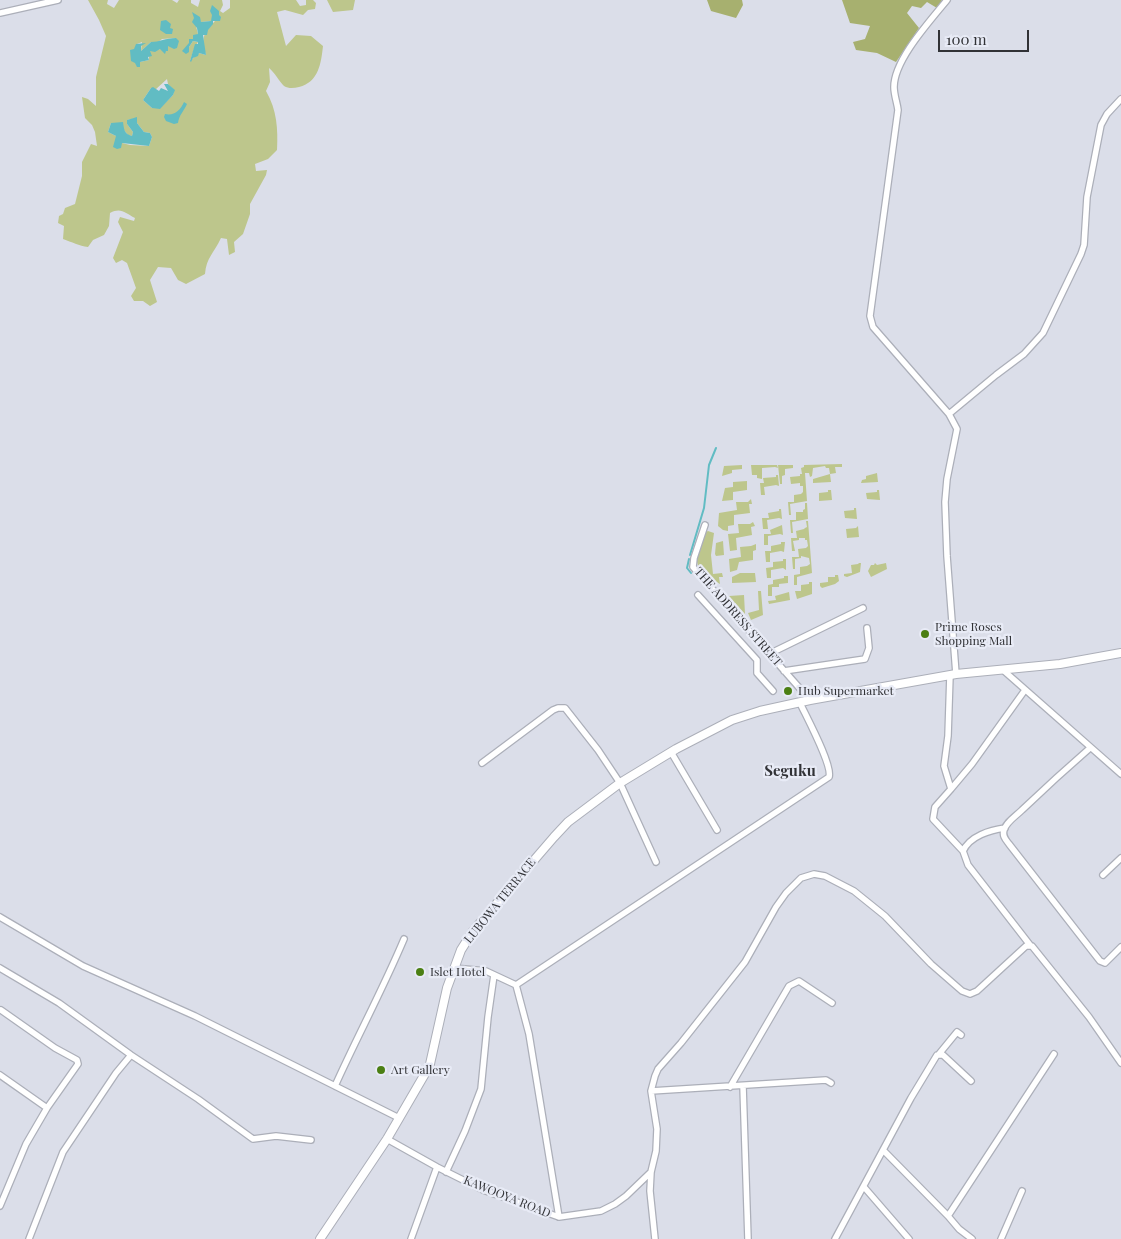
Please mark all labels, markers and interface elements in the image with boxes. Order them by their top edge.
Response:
scale bar [941,20,1032,52]
text: 100 m [946,29,987,49]
street label: THE ADDRESS STREET [691,565,785,669]
place label: Prime Roses Shopping Mall [935,620,1012,648]
marker: Prime Roses Shopping Mall [919,628,931,640]
place label: Hub Supermarket [798,684,894,698]
marker: Hub Supermarket [782,685,794,697]
district label: Seguku [764,762,816,780]
street label: LUBOWA TERRACE [461,855,539,947]
place label: Islet Hotel [430,965,485,979]
marker: Islet Hotel [414,966,426,978]
place label: Art Gallery [391,1063,450,1077]
marker: Art Gallery [375,1064,387,1076]
street label: KAWOOYA ROAD [461,1173,553,1221]

